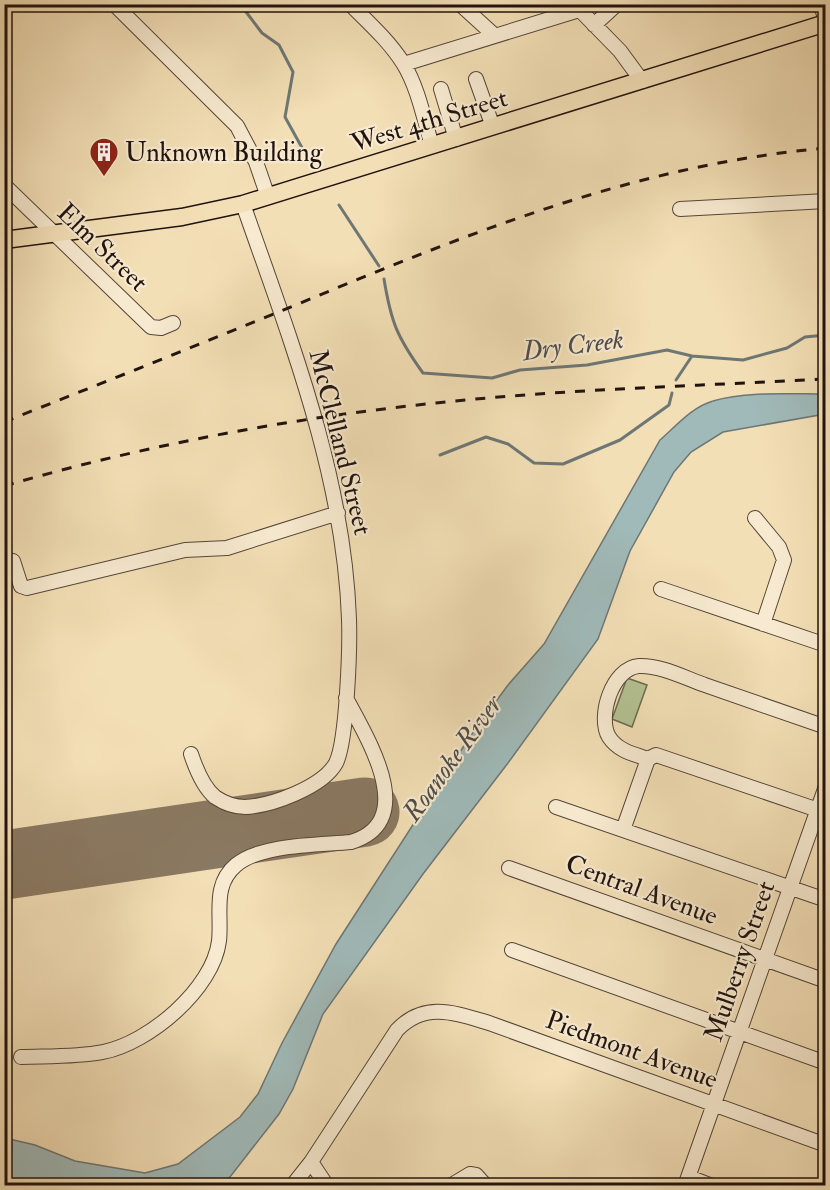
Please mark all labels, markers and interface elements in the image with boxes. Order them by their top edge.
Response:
street label: West 4th Street [346,82,511,160]
building icon: Unknown Building [88,136,120,178]
place label: Unknown Building [125,137,324,169]
street label: Elm Street [50,197,154,299]
water label: Dry Creek [519,323,626,368]
street label: McClelland Street [302,346,379,538]
water label: Roanoke River [395,687,510,829]
street label: Central Avenue [561,848,722,932]
street label: Mulberry Street [698,877,782,1046]
street label: Piedmont Avenue [541,1004,722,1096]

